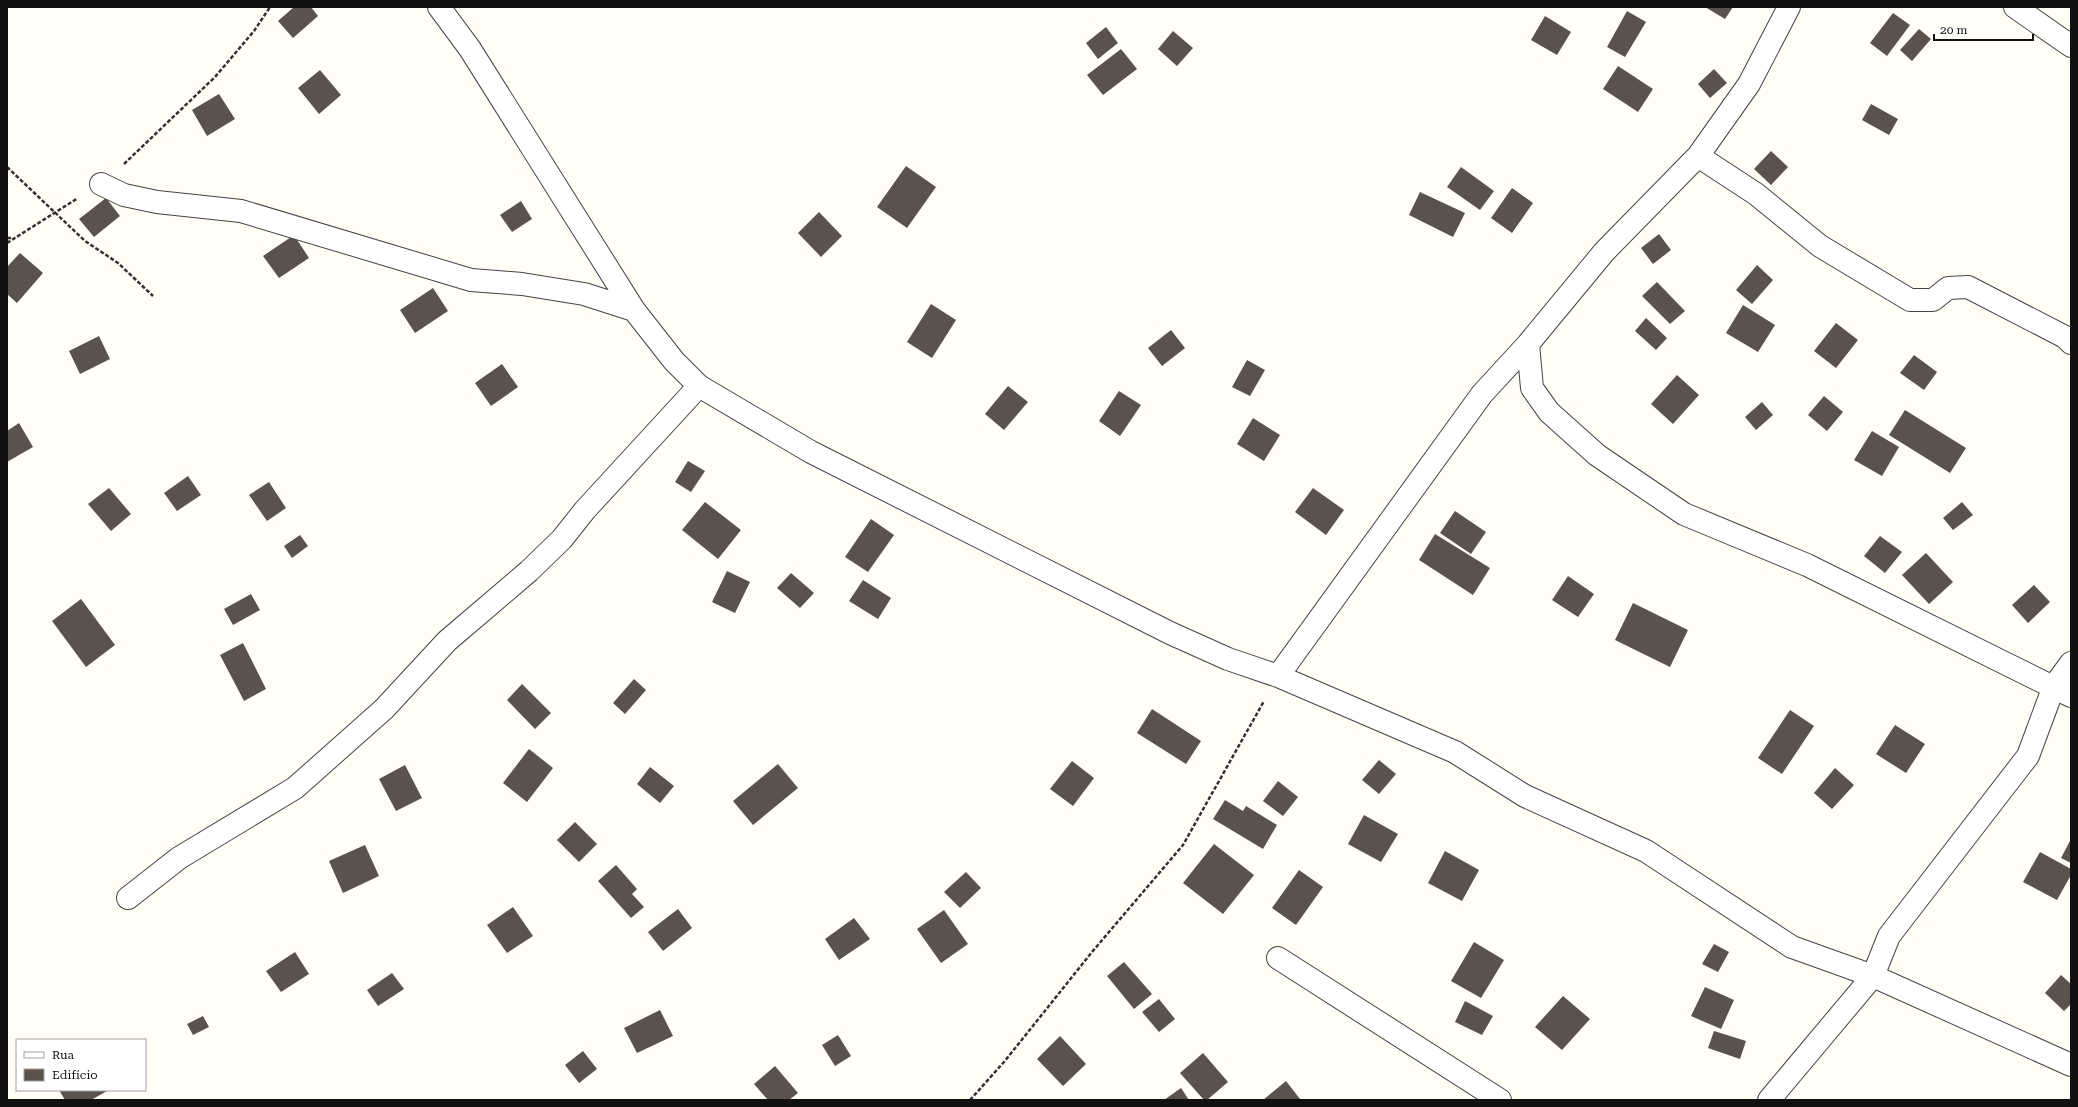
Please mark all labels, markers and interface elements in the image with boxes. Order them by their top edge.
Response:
scale bar [1934,16,2033,42]
text: 20 m [1940,23,1967,37]
legend [16,1039,146,1091]
text: Rua [52,1048,75,1062]
text: Edifício [52,1068,98,1082]

